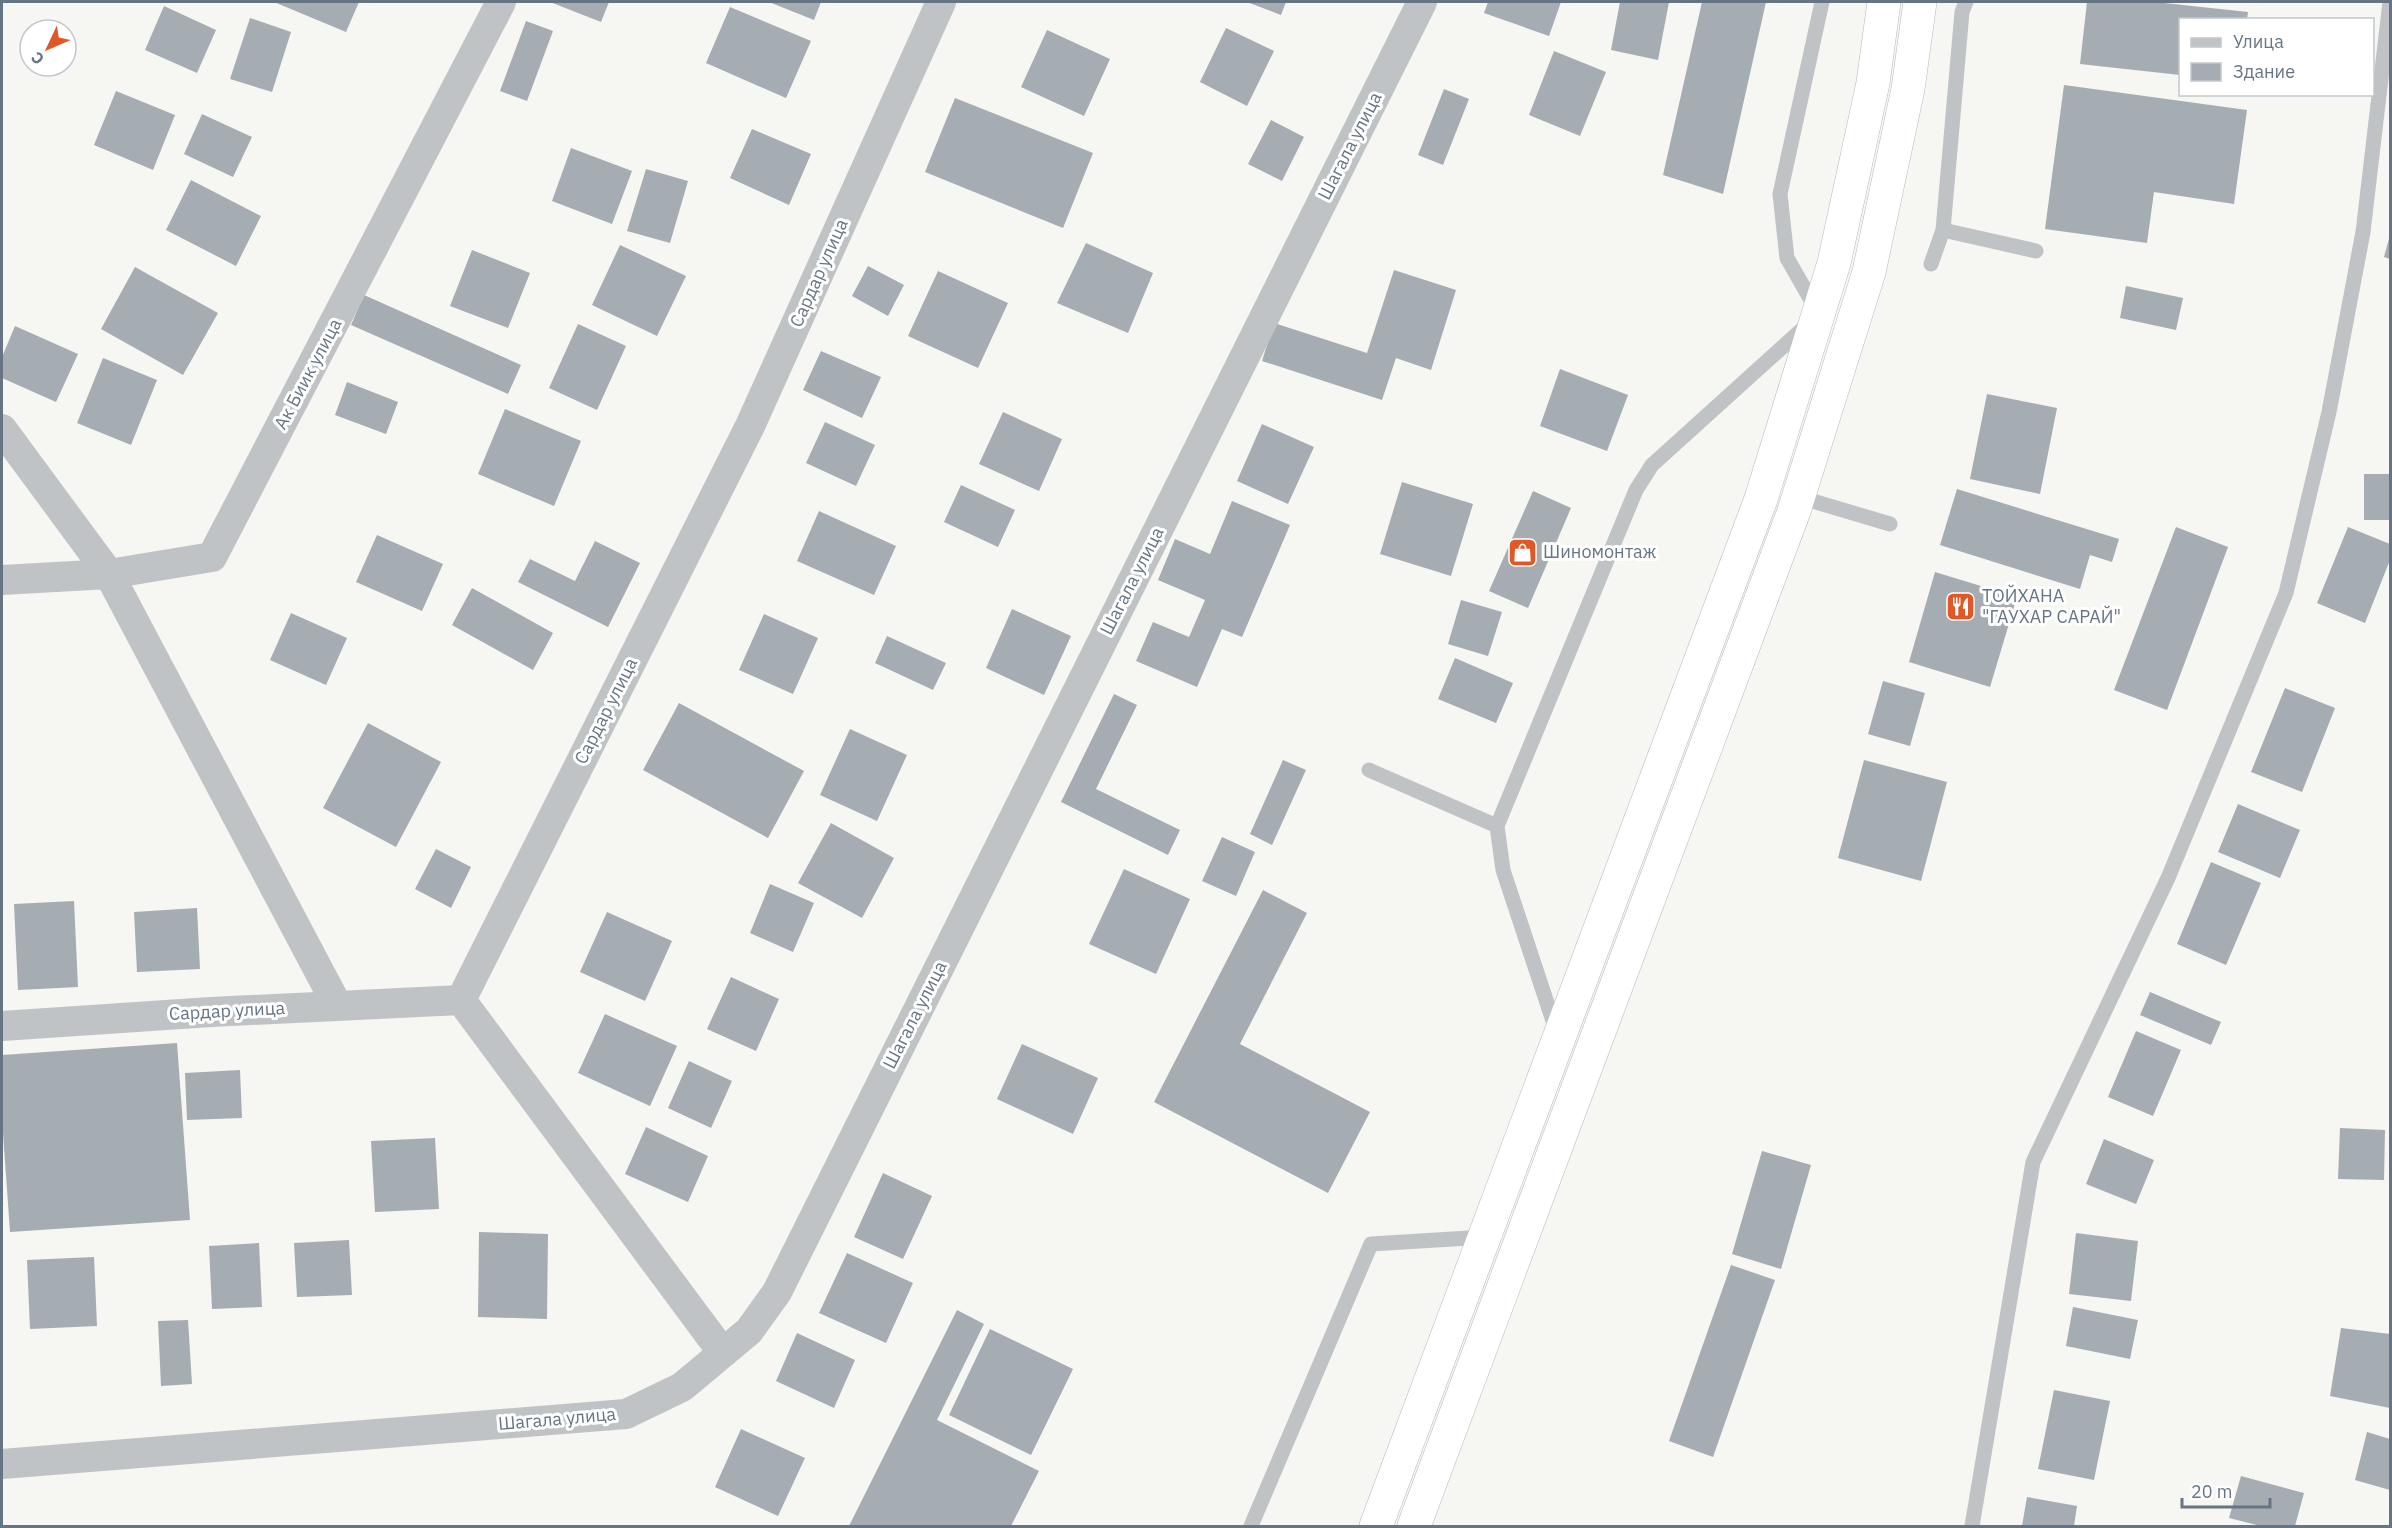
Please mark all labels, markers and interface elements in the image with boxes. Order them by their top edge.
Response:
north arrow [18,18,78,78]
legend [2179,18,2374,96]
text: Улица [2233,30,2284,53]
text: С [26,48,48,69]
text: Здание [2233,60,2295,83]
street label: Шагала улица [1313,88,1387,204]
street label: Сардар улица [784,215,853,331]
street label: Ак Биик улица [269,314,347,433]
street label: Шагала улица [1095,523,1169,639]
shop icon: Шиномонтаж [1506,536,1538,568]
place label: Шиномонтаж [1543,540,1657,563]
place label: ТОЙХАНА "ГАУХАР САРАЙ" [1982,584,2121,628]
restaurant icon: ТОЙХАНА "ГАУХАР САРАЙ" [1945,590,1977,622]
street label: Сардар улица [569,653,642,768]
street label: Шагала улица [878,957,952,1073]
street label: Сардар улица [168,996,286,1025]
street label: Шагала улица [497,1402,617,1435]
scale bar [2182,1471,2270,1509]
text: 20 m [2191,1480,2233,1503]

